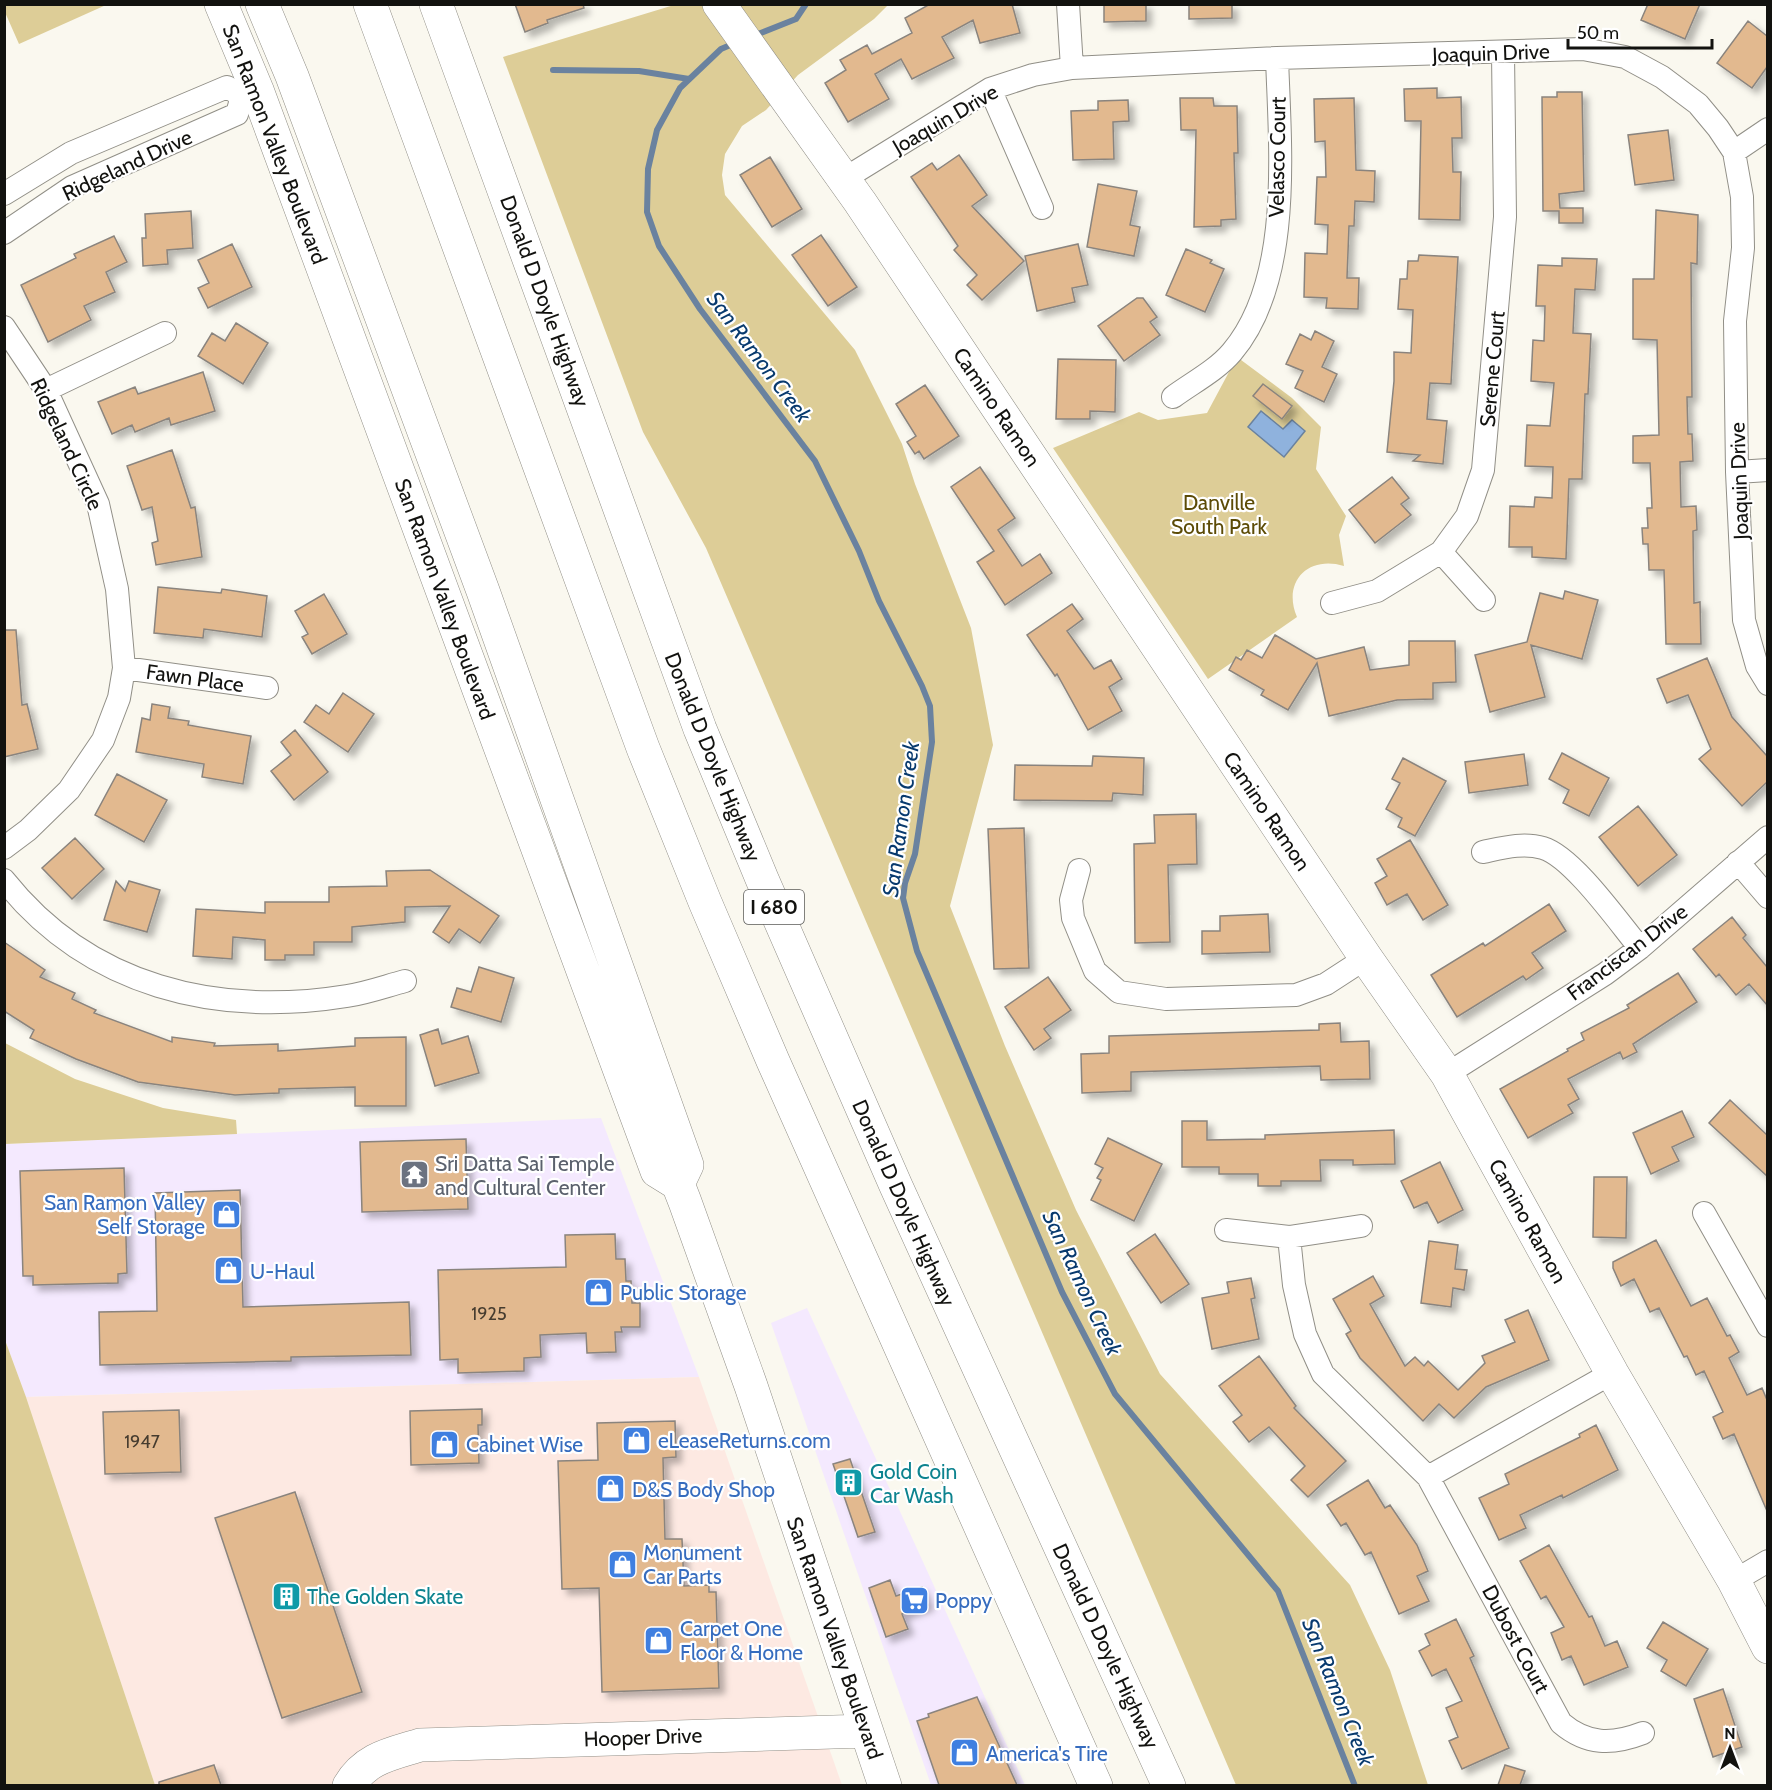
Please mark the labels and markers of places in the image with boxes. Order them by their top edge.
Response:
place label: Sri Datta Sai Temple and Cultural Center [435,1151,615,1200]
temple icon: Sri Datta Sai Temple and Cultural Center [398,1159,430,1191]
place label: San Ramon Valley Self Storage [44,1190,205,1239]
shop icon: San Ramon Valley Self Storage [210,1198,242,1230]
shop icon: U-Haul [213,1255,245,1287]
place label: U-Haul [250,1259,315,1284]
shop icon: Public Storage [583,1276,615,1308]
place label: Public Storage [620,1280,747,1305]
shop icon: eLeaseReturns.com [621,1424,653,1456]
shop icon: Cabinet Wise [429,1428,461,1460]
place label: eLeaseReturns.com [658,1428,831,1453]
place label: Cabinet Wise [466,1432,583,1457]
place label: Gold Coin Car Wash [870,1459,957,1508]
building icon: Gold Coin Car Wash [833,1467,865,1499]
shop icon: D&S Body Shop [595,1473,627,1505]
place label: D&S Body Shop [632,1477,775,1502]
place label: Monument Car Parts [643,1540,742,1589]
shop icon: Monument Car Parts [606,1548,638,1580]
building icon: The Golden Skate [270,1580,302,1612]
place label: The Golden Skate [307,1584,464,1609]
supermarket icon: Poppy [898,1584,930,1616]
place label: Poppy [935,1588,992,1613]
place label: Carpet One Floor & Home [680,1616,803,1665]
shop icon: Carpet One Floor & Home [643,1624,675,1656]
shop icon: America's Tire [949,1737,981,1769]
place label: America's Tire [986,1741,1108,1766]

